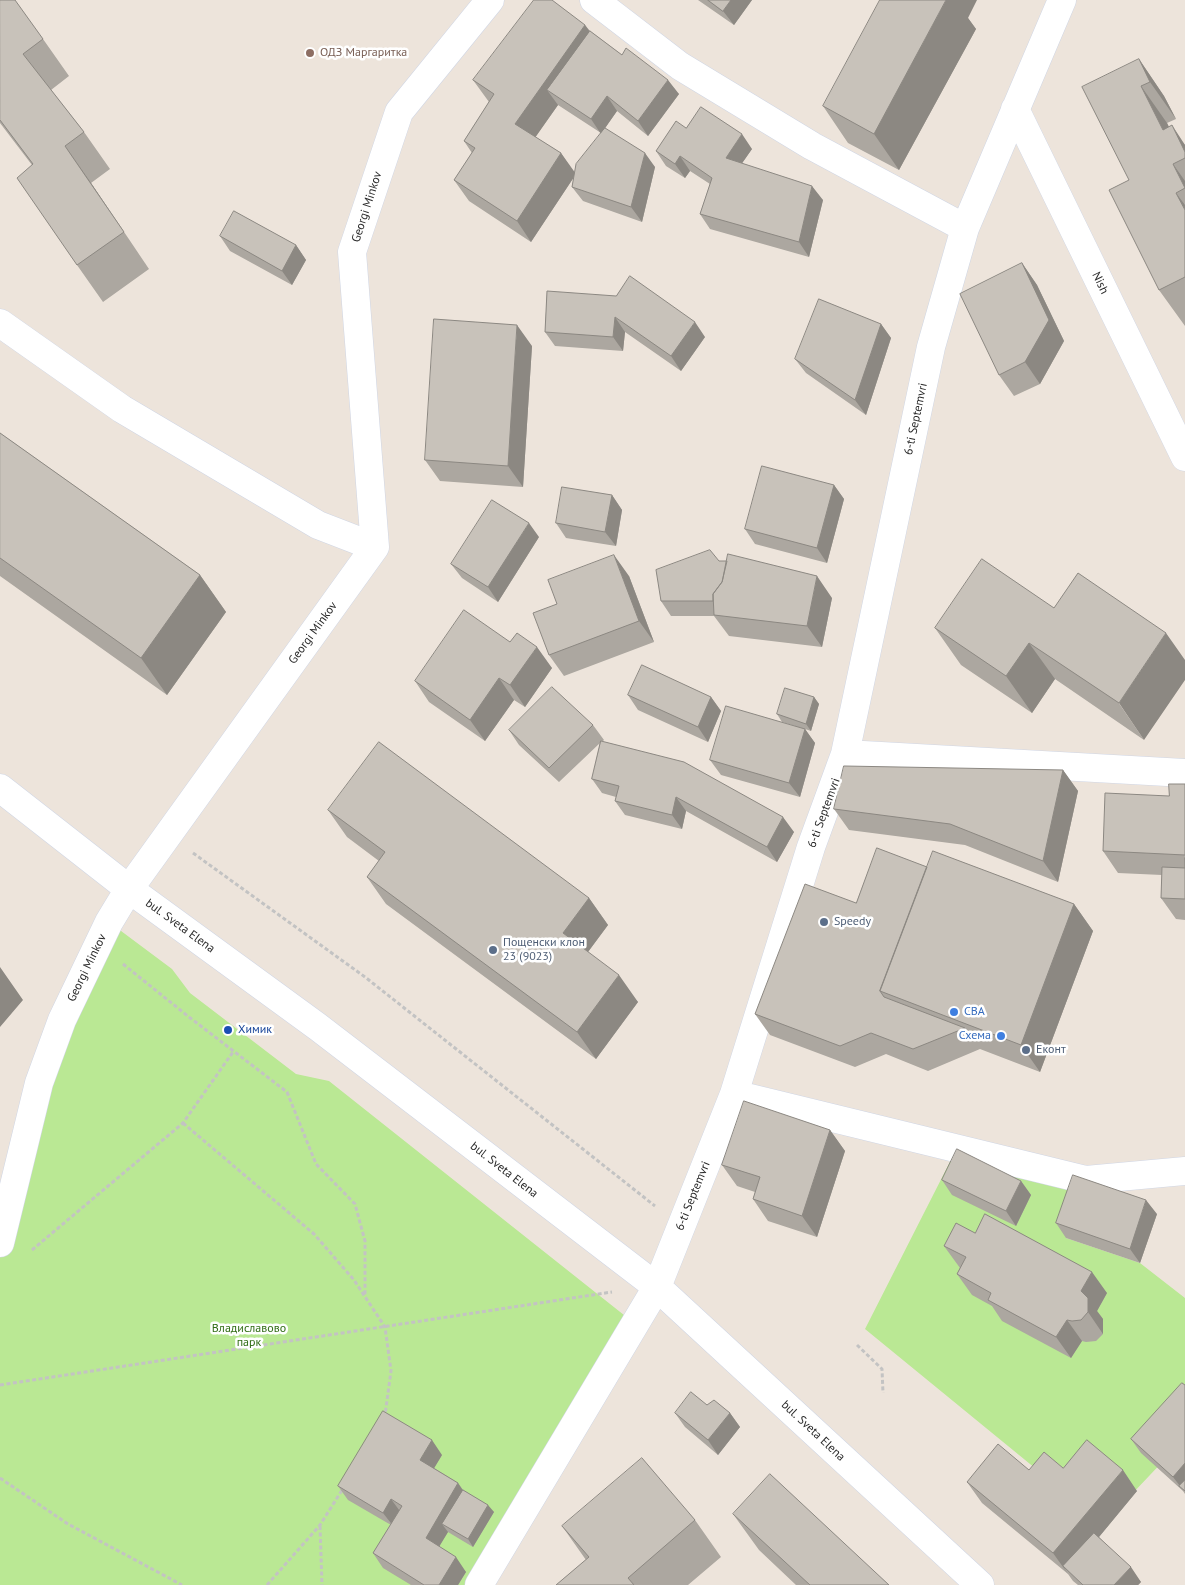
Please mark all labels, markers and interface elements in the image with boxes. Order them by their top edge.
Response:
place label: ОДЗ Маргаритка [320,46,407,60]
marker: ОДЗ Маргаритка [304,47,316,59]
street label: Georgi Minkov [349,170,385,244]
street label: Nish [1089,270,1111,296]
street label: 6-ti Septemvri [901,382,931,456]
street label: Georgi Minkov [286,599,340,667]
street label: 6-ti Septemvri [805,776,843,850]
street label: bul. Sveta Elena [143,896,217,956]
place label: Speedy [834,915,871,929]
marker: Speedy [818,916,830,928]
street label: Georgi Minkov [64,932,110,1004]
place label: Пощенски клон 23 (9023) [503,936,585,964]
marker: Пощенски клон 23 (9023) [487,944,499,956]
place label: CBA [964,1005,985,1019]
marker: CBA [948,1006,960,1018]
place label: Химик [238,1023,272,1037]
marker: Химик [222,1024,234,1036]
place label: Схема [959,1029,991,1043]
marker: Схема [995,1030,1007,1042]
place label: Еконт [1036,1043,1066,1057]
marker: Еконт [1020,1044,1032,1056]
street label: bul. Sveta Elena [467,1139,541,1201]
street label: 6-ti Septemvri [673,1159,713,1233]
park label: Владиславово парк [212,1322,286,1350]
street label: bul. Sveta Elena [778,1398,848,1464]

